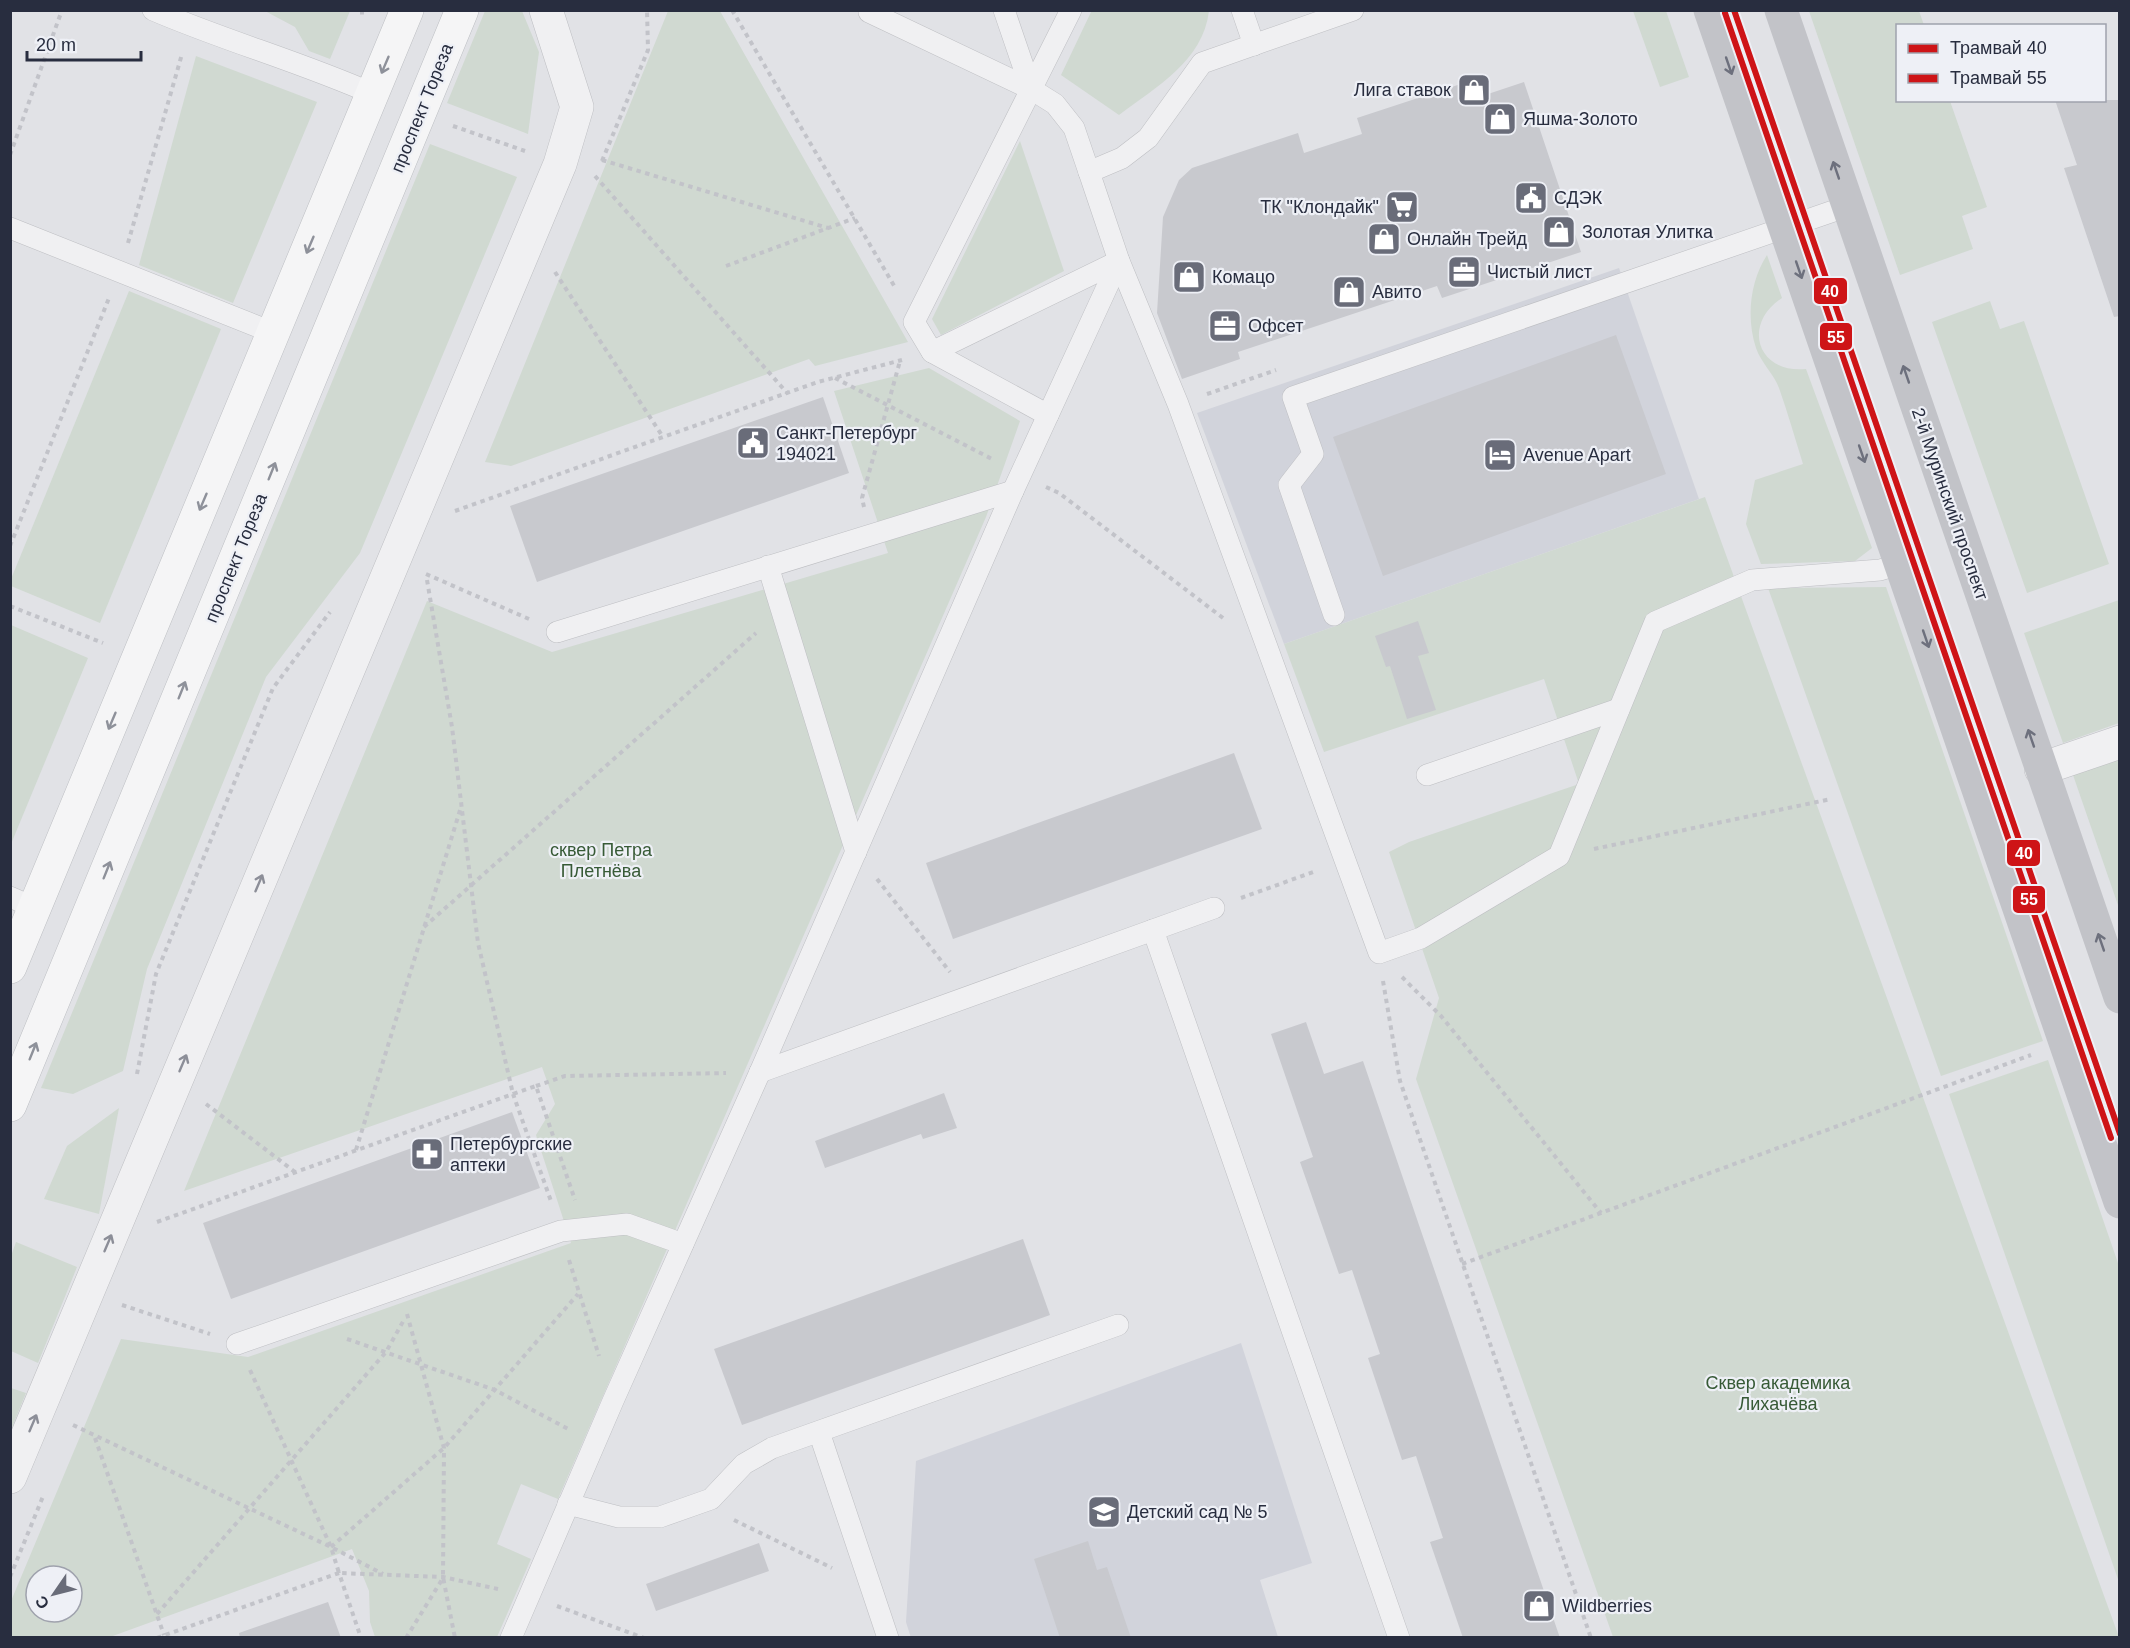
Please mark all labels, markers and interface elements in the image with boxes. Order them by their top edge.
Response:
scale bar [27,24,141,62]
legend [1896,24,2106,102]
text: 20 m [36,35,76,55]
text: Трамвай 40 [1950,38,2047,58]
street label: проспект Тореза [387,40,457,175]
one-way arrow [379,55,390,73]
one-way arrow [1724,56,1735,75]
text: Трамвай 55 [1950,68,2047,88]
shop icon: Лига ставок [1456,72,1492,108]
place label: Лига ставок [1354,80,1451,100]
shop icon: Яшма-Золото [1482,101,1518,137]
place label: Яшма-Золото [1523,109,1638,129]
one-way arrow [1829,161,1840,180]
public building icon: СДЭК [1513,180,1549,216]
place label: СДЭК [1554,188,1603,208]
supermarket icon: ТК "Клондайк" [1384,189,1420,225]
place label: ТК "Клондайк" [1260,197,1379,217]
shop icon: Золотая Улитка [1541,214,1577,250]
shop icon: Онлайн Трейд [1366,221,1402,257]
place label: Золотая Улитка [1582,222,1714,242]
place label: Онлайн Трейд [1407,229,1528,249]
one-way arrow [304,235,315,253]
office icon: Чистый лист [1446,254,1482,290]
shop icon: Комацо [1171,259,1207,295]
one-way arrow [1794,260,1805,279]
place label: Чистый лист [1487,262,1592,282]
place label: Комацо [1212,267,1275,287]
shop icon: Авито [1331,274,1367,310]
line badge: 40 [1813,277,1848,305]
place label: Авито [1372,282,1422,302]
text: 40 [1821,283,1839,300]
office icon: Офсет [1207,308,1243,344]
place label: Офсет [1248,316,1303,336]
line badge: 55 [1819,322,1853,351]
text: 55 [1827,329,1845,346]
one-way arrow [1900,365,1911,384]
street label: 2-й Муринский проспект [1908,405,1992,603]
place label: Санкт-Петербург 194021 [776,423,918,464]
public building icon: Санкт-Петербург 194021 [735,425,771,461]
hotel icon: Avenue Apart [1482,437,1518,473]
one-way arrow [1858,444,1869,463]
place label: Avenue Apart [1523,445,1631,465]
one-way arrow [267,462,278,481]
street label: проспект Тореза [201,490,271,625]
one-way arrow [197,493,208,511]
one-way arrow [1921,629,1932,648]
one-way arrow [177,681,188,700]
one-way arrow [106,712,117,730]
one-way arrow [2024,729,2035,748]
line badge: 40 [2006,839,2041,867]
park label: сквер Петра Плетнёва [550,840,653,881]
text: 40 [2015,845,2033,862]
one-way arrow [102,862,113,880]
one-way arrow [254,874,265,893]
line badge: 55 [2012,885,2046,914]
text: 55 [2020,891,2038,908]
one-way arrow [2094,933,2105,952]
one-way arrow [28,1042,39,1060]
one-way arrow [178,1054,189,1072]
place label: Петербургские аптеки [450,1134,572,1175]
pharmacy icon: Петербургские аптеки [409,1136,445,1172]
one-way arrow [103,1234,114,1252]
park label: Сквер академика Лихачёва [1706,1373,1851,1414]
one-way arrow [28,1414,39,1432]
school or university icon: Детский сад № 5 [1086,1494,1122,1530]
place label: Детский сад № 5 [1127,1502,1267,1522]
north arrow [24,1564,84,1624]
shop icon: Wildberries [1521,1588,1557,1624]
text: С [32,1592,52,1612]
place label: Wildberries [1562,1596,1652,1616]

